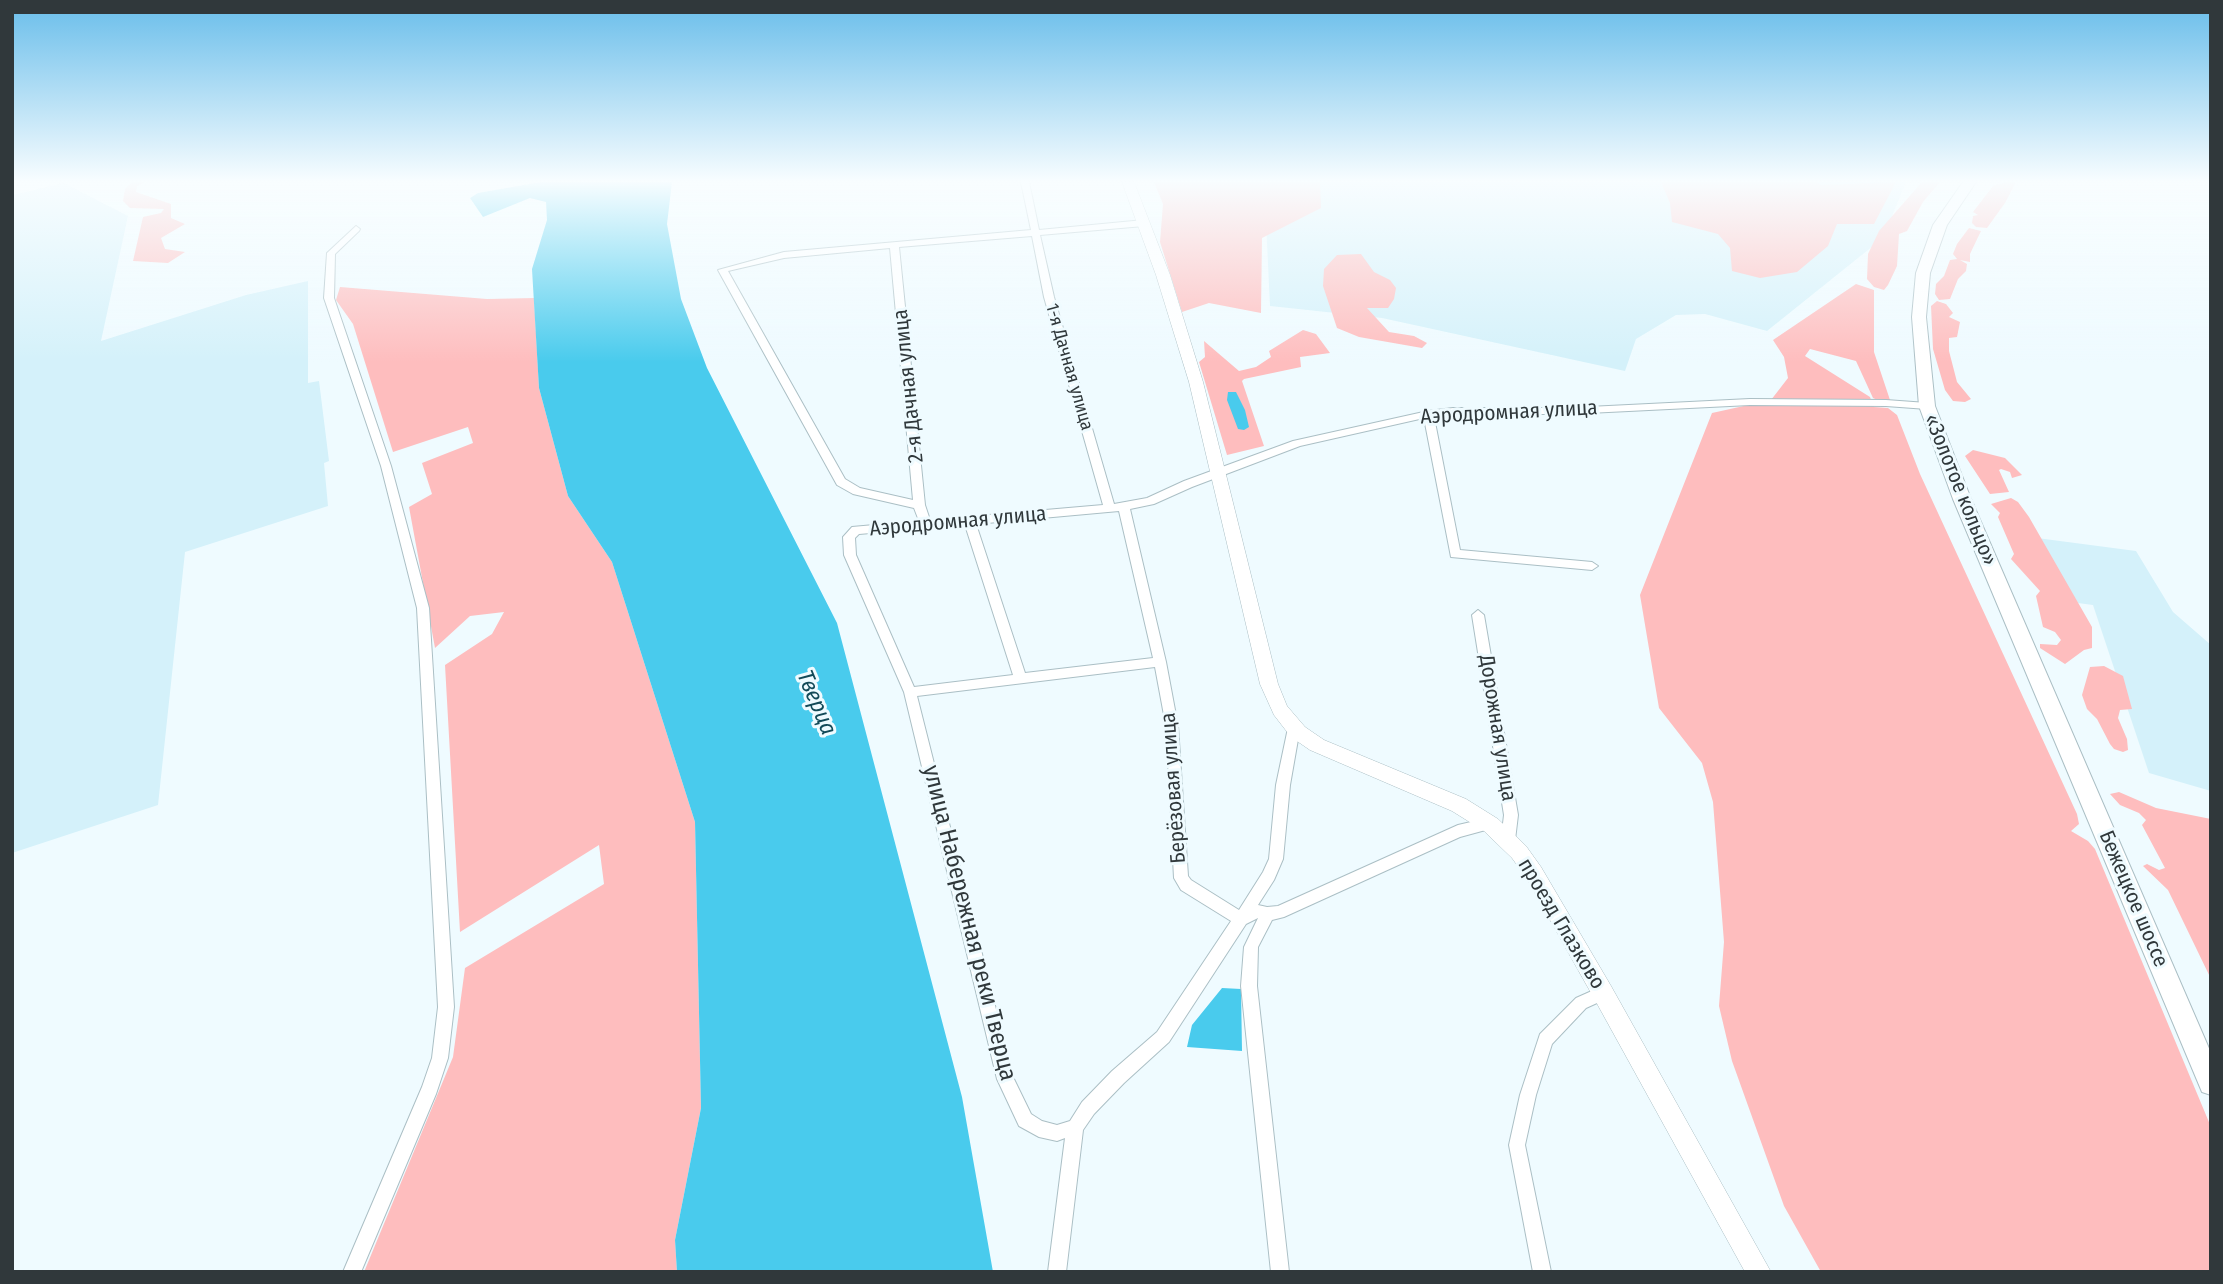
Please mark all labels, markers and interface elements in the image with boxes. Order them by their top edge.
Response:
street label: 1-я Дачная улица [1041,301,1097,433]
street label: 2-я Дачная улица [888,308,930,464]
street label: Аэродромная улица [1420,396,1598,430]
street label: «Золотое кольцо» [1918,411,2002,569]
street label: Аэродромная улица [869,502,1047,542]
street label: Дорожная улица [1473,653,1521,803]
water label: Тверца [790,667,842,739]
street label: Берёзовая улица [1156,712,1192,864]
street label: улица Набережная реки Тверца [916,762,1022,1084]
street label: Бежецкое шоссе [2093,827,2173,971]
street label: проезд Глазково [1512,854,1610,994]

